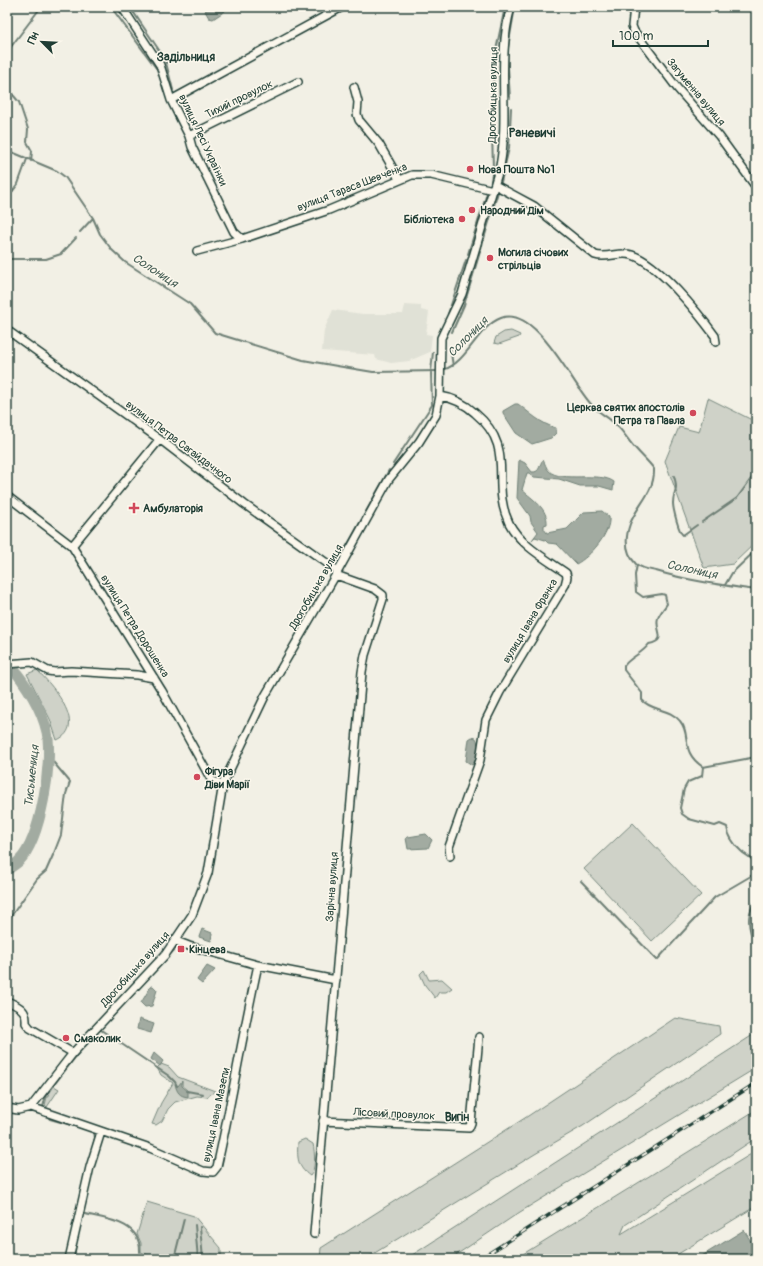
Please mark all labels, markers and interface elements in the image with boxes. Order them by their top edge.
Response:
north arrow [22,22,62,62]
scale bar [613,22,708,48]
text: 100 m [619,29,654,44]
text: Пн [25,30,42,46]
street label: Дрогобицька вулиця [486,47,500,144]
district label: Задільниця [157,50,216,65]
street label: Загуменна вулиця [664,56,728,128]
street label: Тихий провулок [203,77,275,121]
street label: вулиця Лесі Українки [176,92,230,188]
district label: Раневичі [509,125,556,141]
street label: вулиця Тараса Шевченка [295,160,409,214]
place label: Нова Пошта №1 [478,163,555,176]
marker: Нова Пошта №1 [465,164,475,174]
place label: Народний Дім [480,204,544,217]
marker: Народний Дім [467,205,477,215]
place label: Бібліотека [404,213,454,226]
marker: Бібліотека [457,214,467,224]
place label: Могила січових стрільців [497,246,569,272]
water label: Солониця [129,251,182,292]
marker: Могила січових стрільців [485,253,495,263]
water label: Солониця [445,313,492,360]
street label: вулиця Петра Сагайдачного [123,398,235,486]
place label: Церква святих апостолів Петра та Павла [567,401,686,427]
marker: Церква святих апостолів Петра та Павла [688,408,698,418]
marker: Амбулаторія [128,502,140,514]
place label: Амбулаторія [143,502,203,515]
street label: Дрогобицька вулиця [286,542,346,633]
water label: Солониця [665,557,720,583]
street label: вулиця Петра Дорошенка [98,572,172,680]
street label: вулиця Івана Франка [500,577,560,665]
water label: Тисьмениця [21,743,43,808]
place label: Фігура Діви Марії [204,765,250,791]
marker: Фігура Діви Марії [192,772,202,782]
street label: Зарічна вулиця [323,851,341,923]
street label: Дрогобицька вулиця [97,929,172,1010]
place label: Кінцева [189,943,226,956]
marker: Кінцева [176,944,186,954]
place label: Смаколик [74,1032,121,1045]
marker: Смаколик [61,1033,71,1043]
street label: вулиця Івана Мазепи [200,1067,232,1163]
street label: Лісовий провулок [352,1105,436,1123]
district label: Вигін [445,1110,469,1125]

